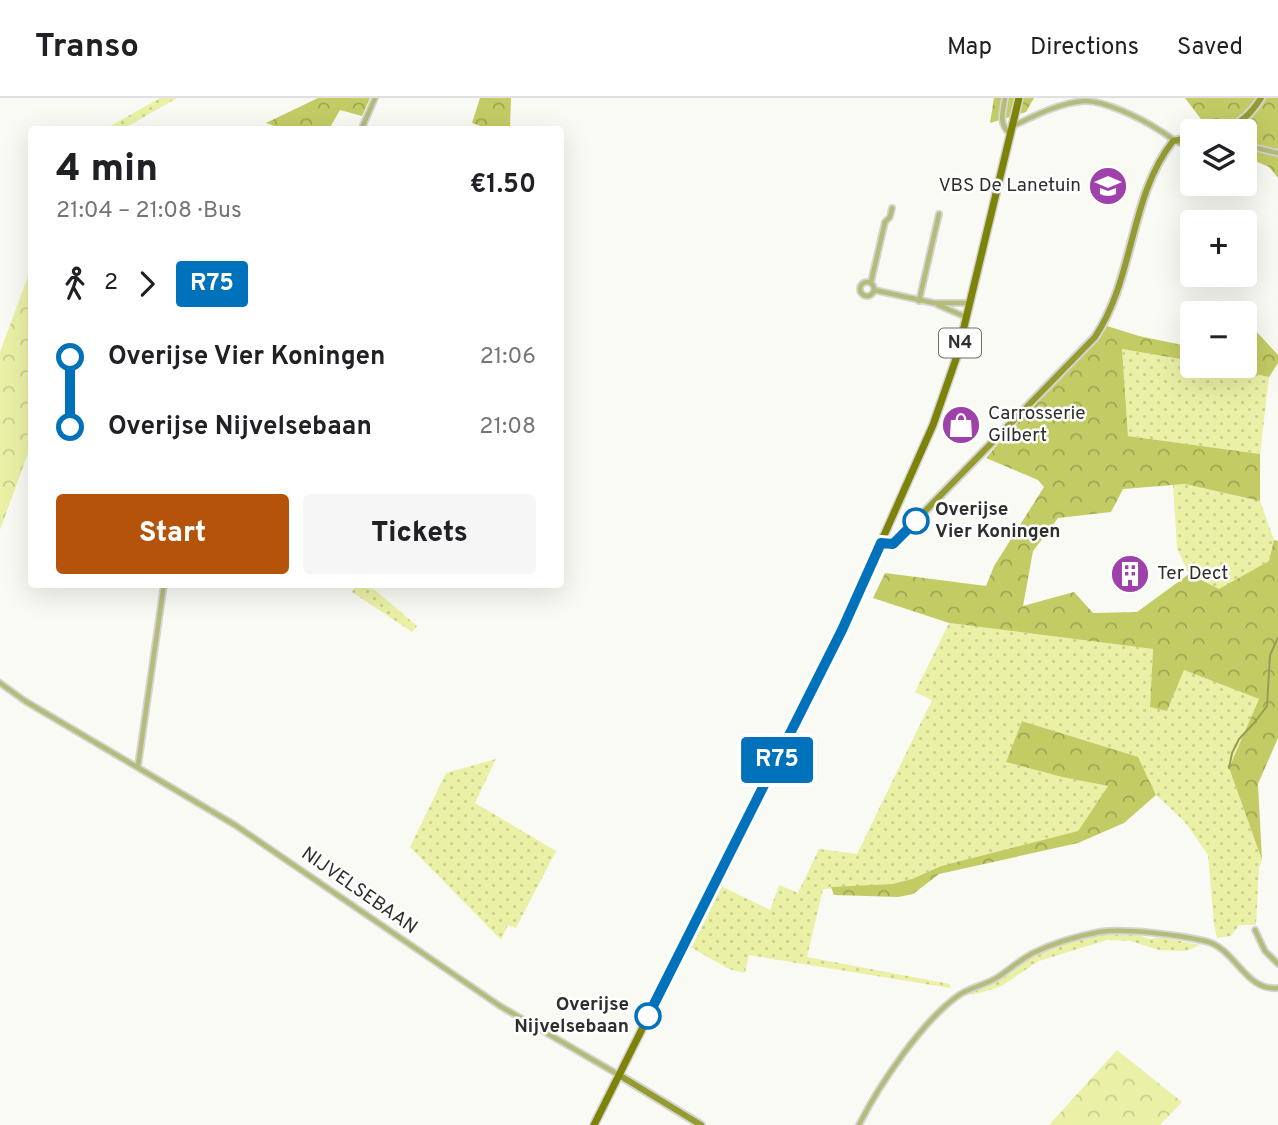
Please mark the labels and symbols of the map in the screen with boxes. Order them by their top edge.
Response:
school or university icon: VBS De Lanetuin [1087,165,1129,207]
place label: VBS De Lanetuin [938,174,1081,198]
road number: N4 [939,328,981,358]
place label: Carrosserie Gilbert [988,402,1086,448]
shop icon: Carrosserie Gilbert [940,404,982,446]
place label: Overijse Vier Koningen [935,498,1061,544]
marker: Overijse Vier Koningen [903,508,929,534]
building icon: Ter Dect [1109,553,1151,595]
place label: Ter Dect [1157,562,1228,586]
line badge: R75 [737,737,817,783]
street label: NIJVELSEBAAN [296,842,422,940]
place label: Overijse Nijvelsebaan [514,993,629,1039]
marker: Overijse Nijvelsebaan [635,1003,661,1029]

